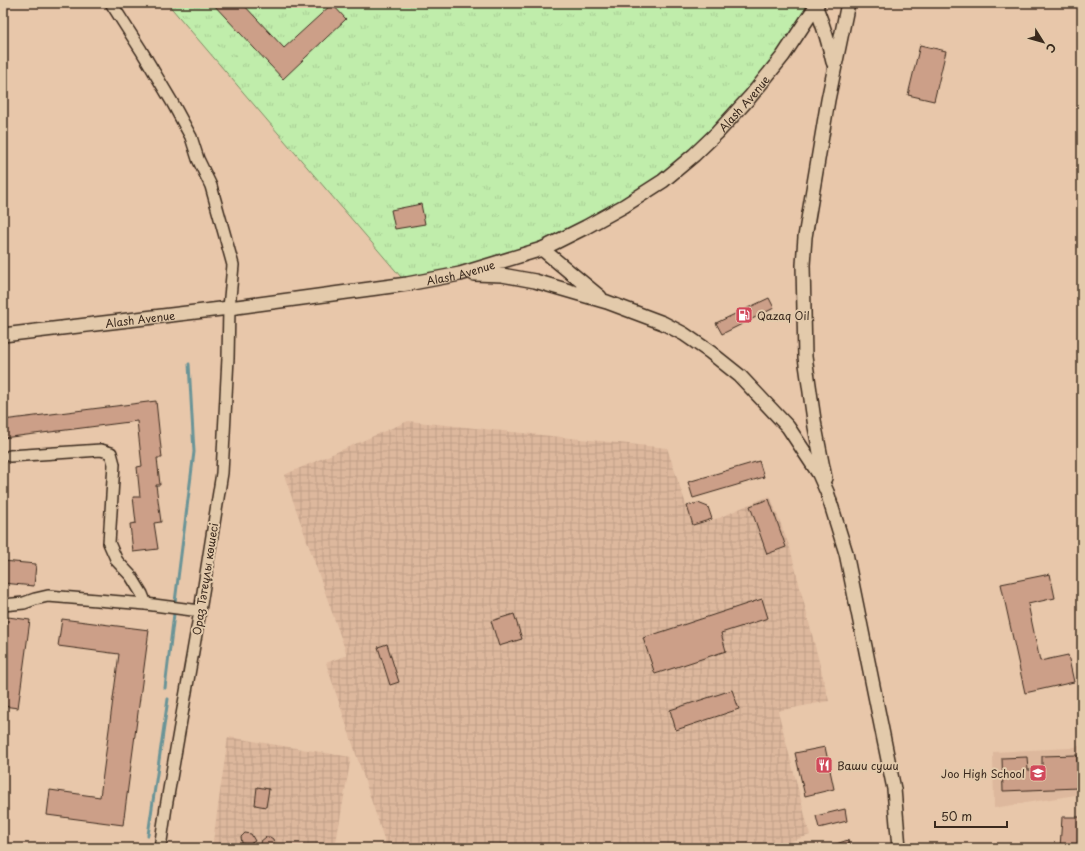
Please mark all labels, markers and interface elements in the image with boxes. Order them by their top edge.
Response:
north arrow [1023,22,1063,62]
text: С [1042,40,1061,57]
street label: Alash Avenue [714,71,773,135]
street label: Alash Avenue [425,255,497,289]
fuel station icon: Qazaq Oil [734,305,754,325]
street label: Alash Avenue [104,306,176,331]
place label: Qazaq Oil [757,307,810,324]
street label: Ораз Тәтеұлы көшесі [188,522,222,636]
restaurant icon: Ваши суши [814,755,834,775]
place label: Ваши суши [837,757,899,774]
school or university icon: Joo High School [1028,763,1048,783]
place label: Joo High School [941,765,1025,782]
scale bar [935,803,1007,829]
text: 50 m [941,807,972,825]

